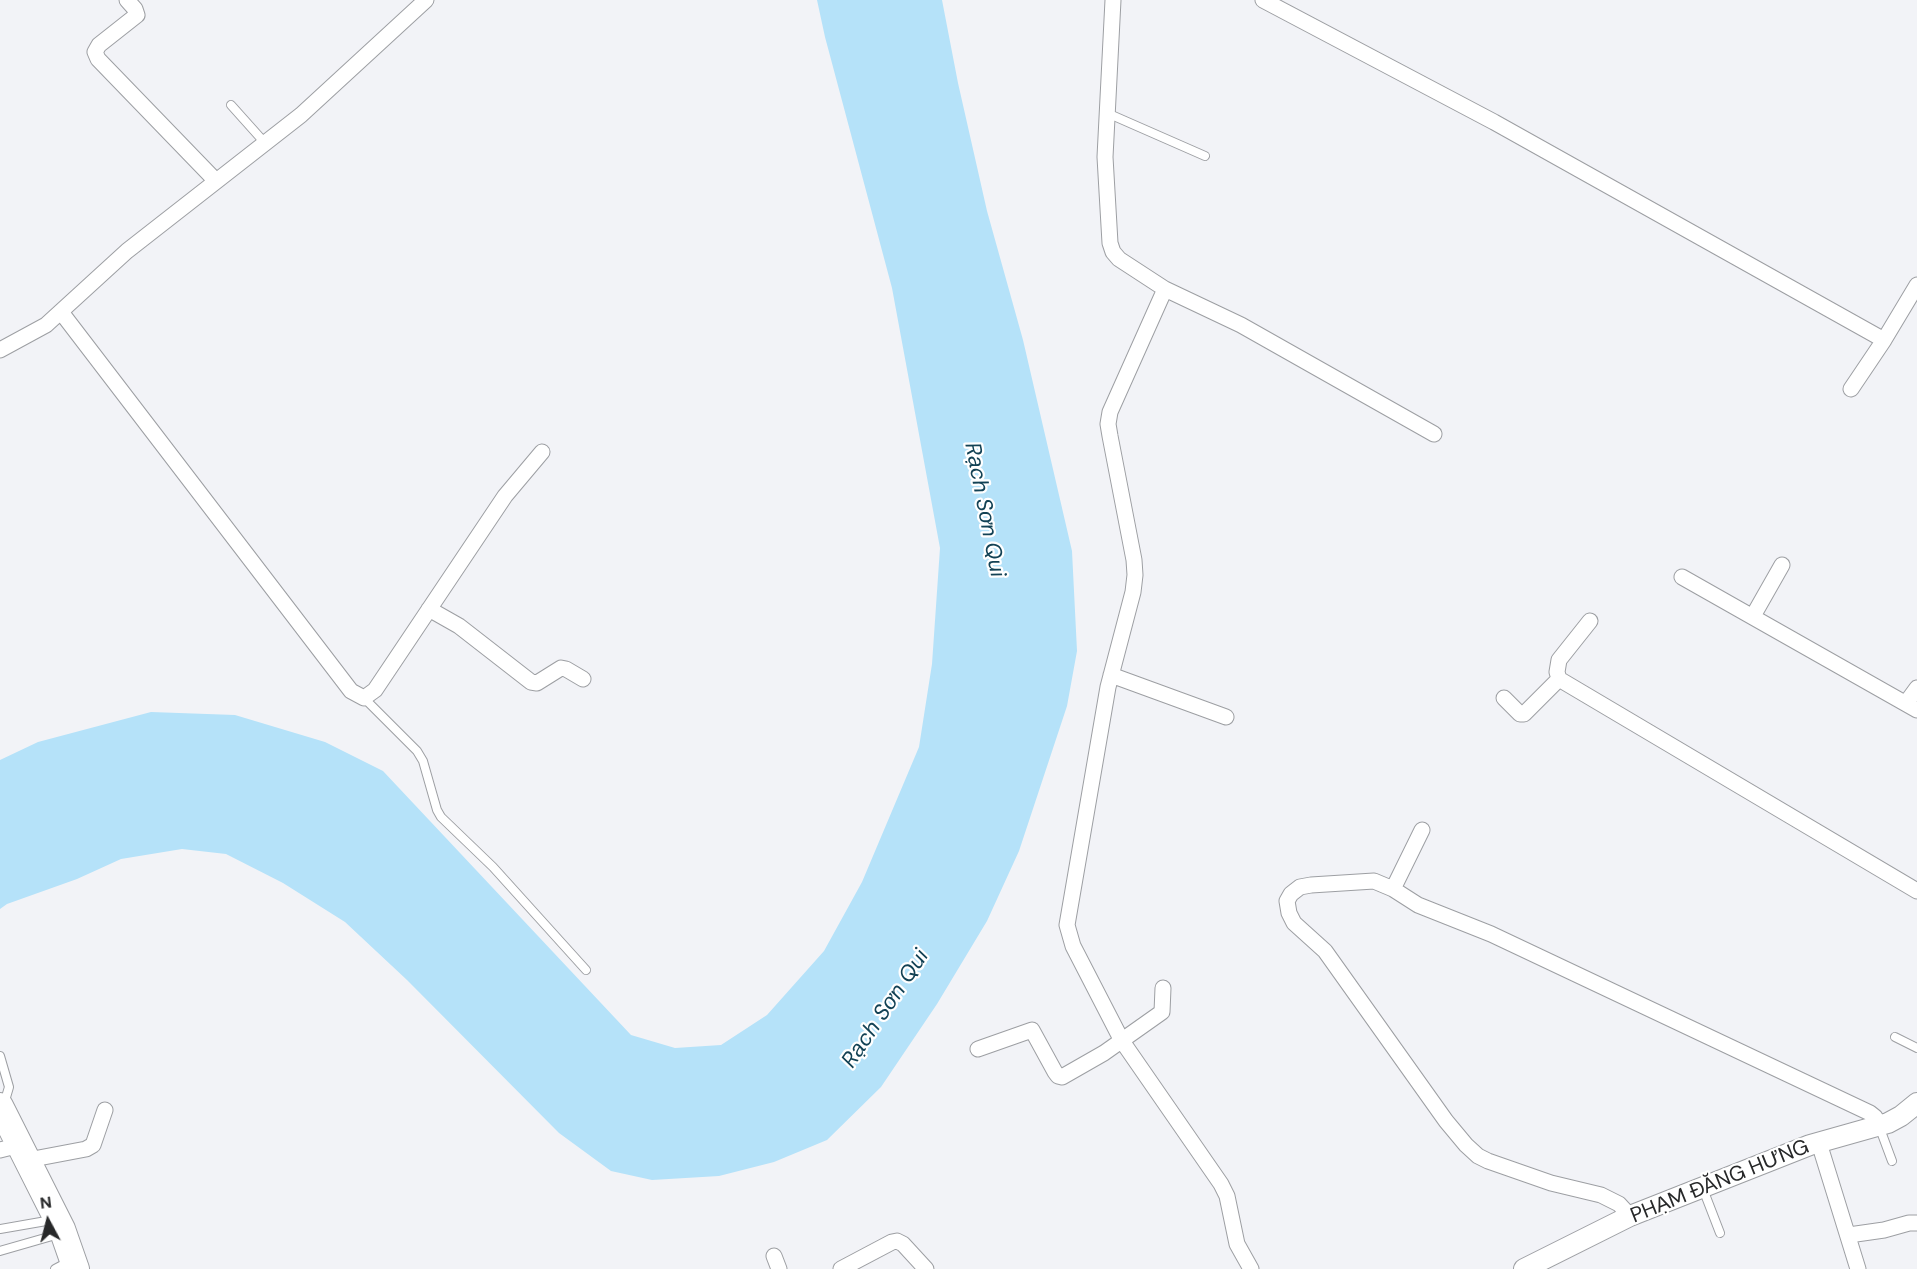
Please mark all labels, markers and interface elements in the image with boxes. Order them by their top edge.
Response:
water label: Rạch Sơn Qui [958,440,1010,580]
water label: Rạch Sơn Qui [837,945,935,1073]
street label: PHẠM ĐĂNG HƯNG [1627,1135,1813,1229]
north arrow [18,1191,78,1251]
text: N [39,1192,53,1214]

